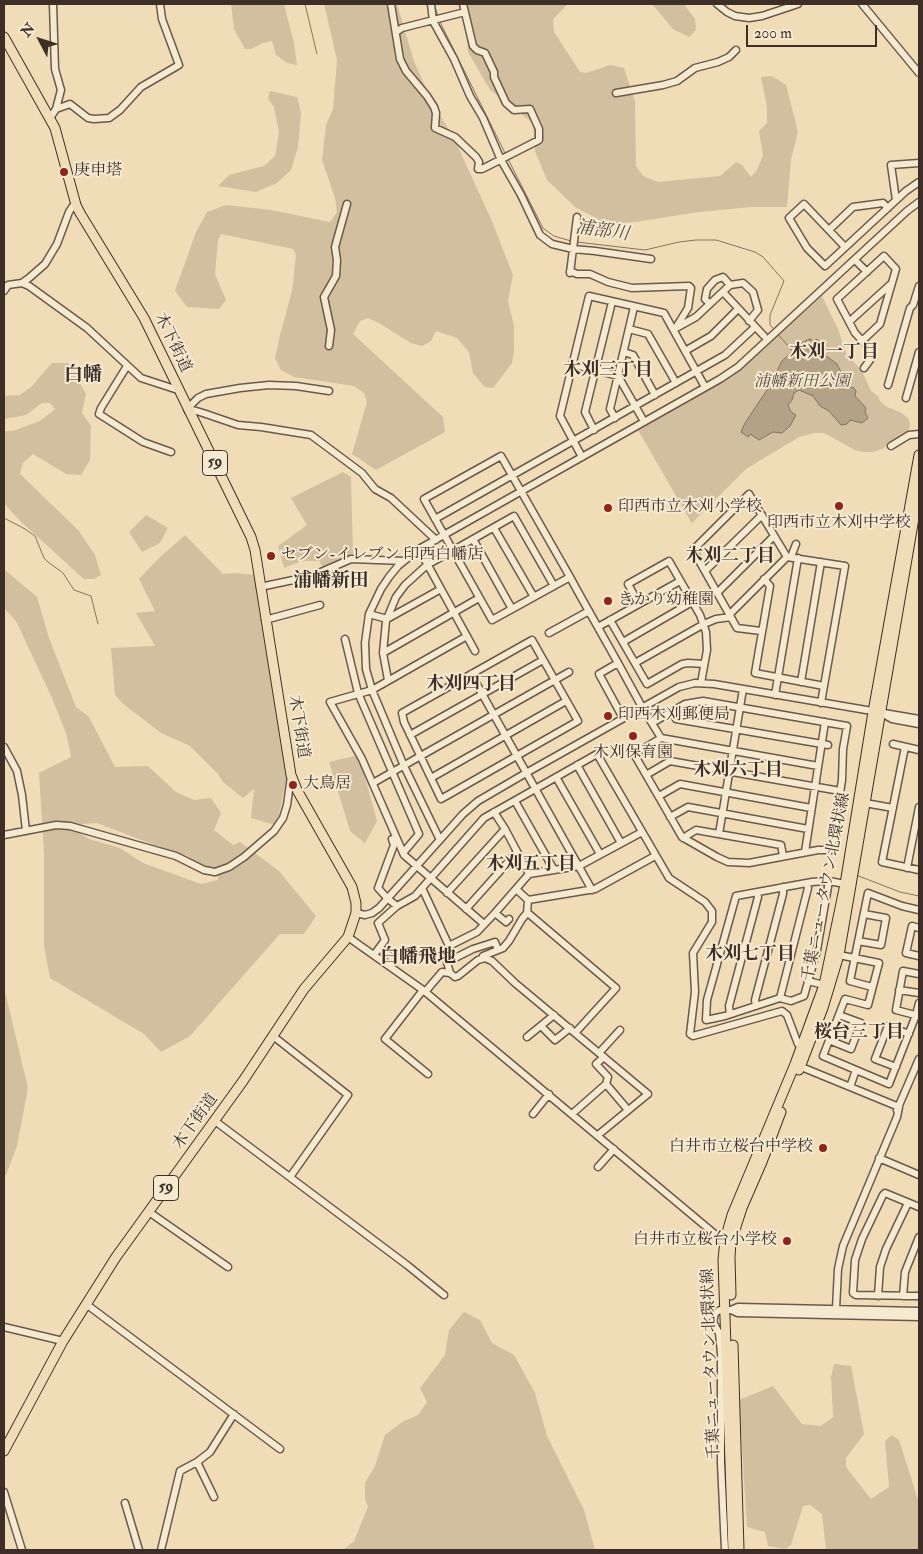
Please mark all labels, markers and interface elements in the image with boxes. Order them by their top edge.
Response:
north arrow [15,15,65,65]
scale bar [748,15,879,47]
text: N [18,20,39,40]
text: 200 m [754,24,792,43]
place label: 庚申塔 [74,162,122,182]
marker: 庚申塔 [58,166,70,178]
water label: 浦部川 [574,218,630,246]
street label: 木下街道 [149,310,195,376]
district label: 木刈一丁目 [789,342,879,364]
district label: 木刈三丁目 [563,360,653,382]
district label: 白幡 [64,365,102,387]
park label: 浦幡新田公園 [754,373,850,393]
road number: 59 [202,450,228,476]
place label: 印西市立木刈小学校 [618,498,762,518]
marker: 印西市立木刈中学校 [833,500,845,512]
marker: 印西市立木刈小学校 [602,502,614,514]
place label: 印西市立木刈中学校 [767,514,911,534]
place label: セブン-イレブン 印西白幡店 [281,546,483,566]
district label: 木刈二丁目 [685,546,775,568]
marker: セブン-イレブン 印西白幡店 [265,550,277,562]
district label: 浦幡新田 [293,571,369,593]
place label: きかり幼稚園 [618,591,714,611]
marker: きかり幼稚園 [602,595,614,607]
district label: 木刈四丁目 [426,674,516,696]
street label: 木下街道 [284,694,312,760]
place label: 印西木刈郵便局 [618,706,730,726]
marker: 印西木刈郵便局 [602,710,614,722]
marker: 木刈保育園 [627,730,639,742]
place label: 木刈保育園 [593,744,673,764]
district label: 木刈六丁目 [693,760,783,782]
place label: 大鳥居 [303,775,351,795]
marker: 大鳥居 [287,779,299,791]
street label: 千葉ニュータウン北環状線 [799,791,855,983]
district label: 木刈五丁目 [486,854,576,876]
district label: 木刈七丁目 [705,944,795,966]
district label: 白幡飛地 [380,947,456,969]
district label: 桜台三丁目 [814,1022,904,1044]
street label: 木下街道 [169,1090,223,1154]
place label: 白井市立桜台中学校 [669,1138,813,1158]
marker: 白井市立桜台中学校 [817,1142,829,1154]
road number: 59 [154,1176,178,1200]
place label: 白井市立桜台小学校 [633,1231,777,1251]
marker: 白井市立桜台小学校 [781,1235,793,1247]
street label: 千葉ニュータウン北環状線 [699,1268,725,1460]

